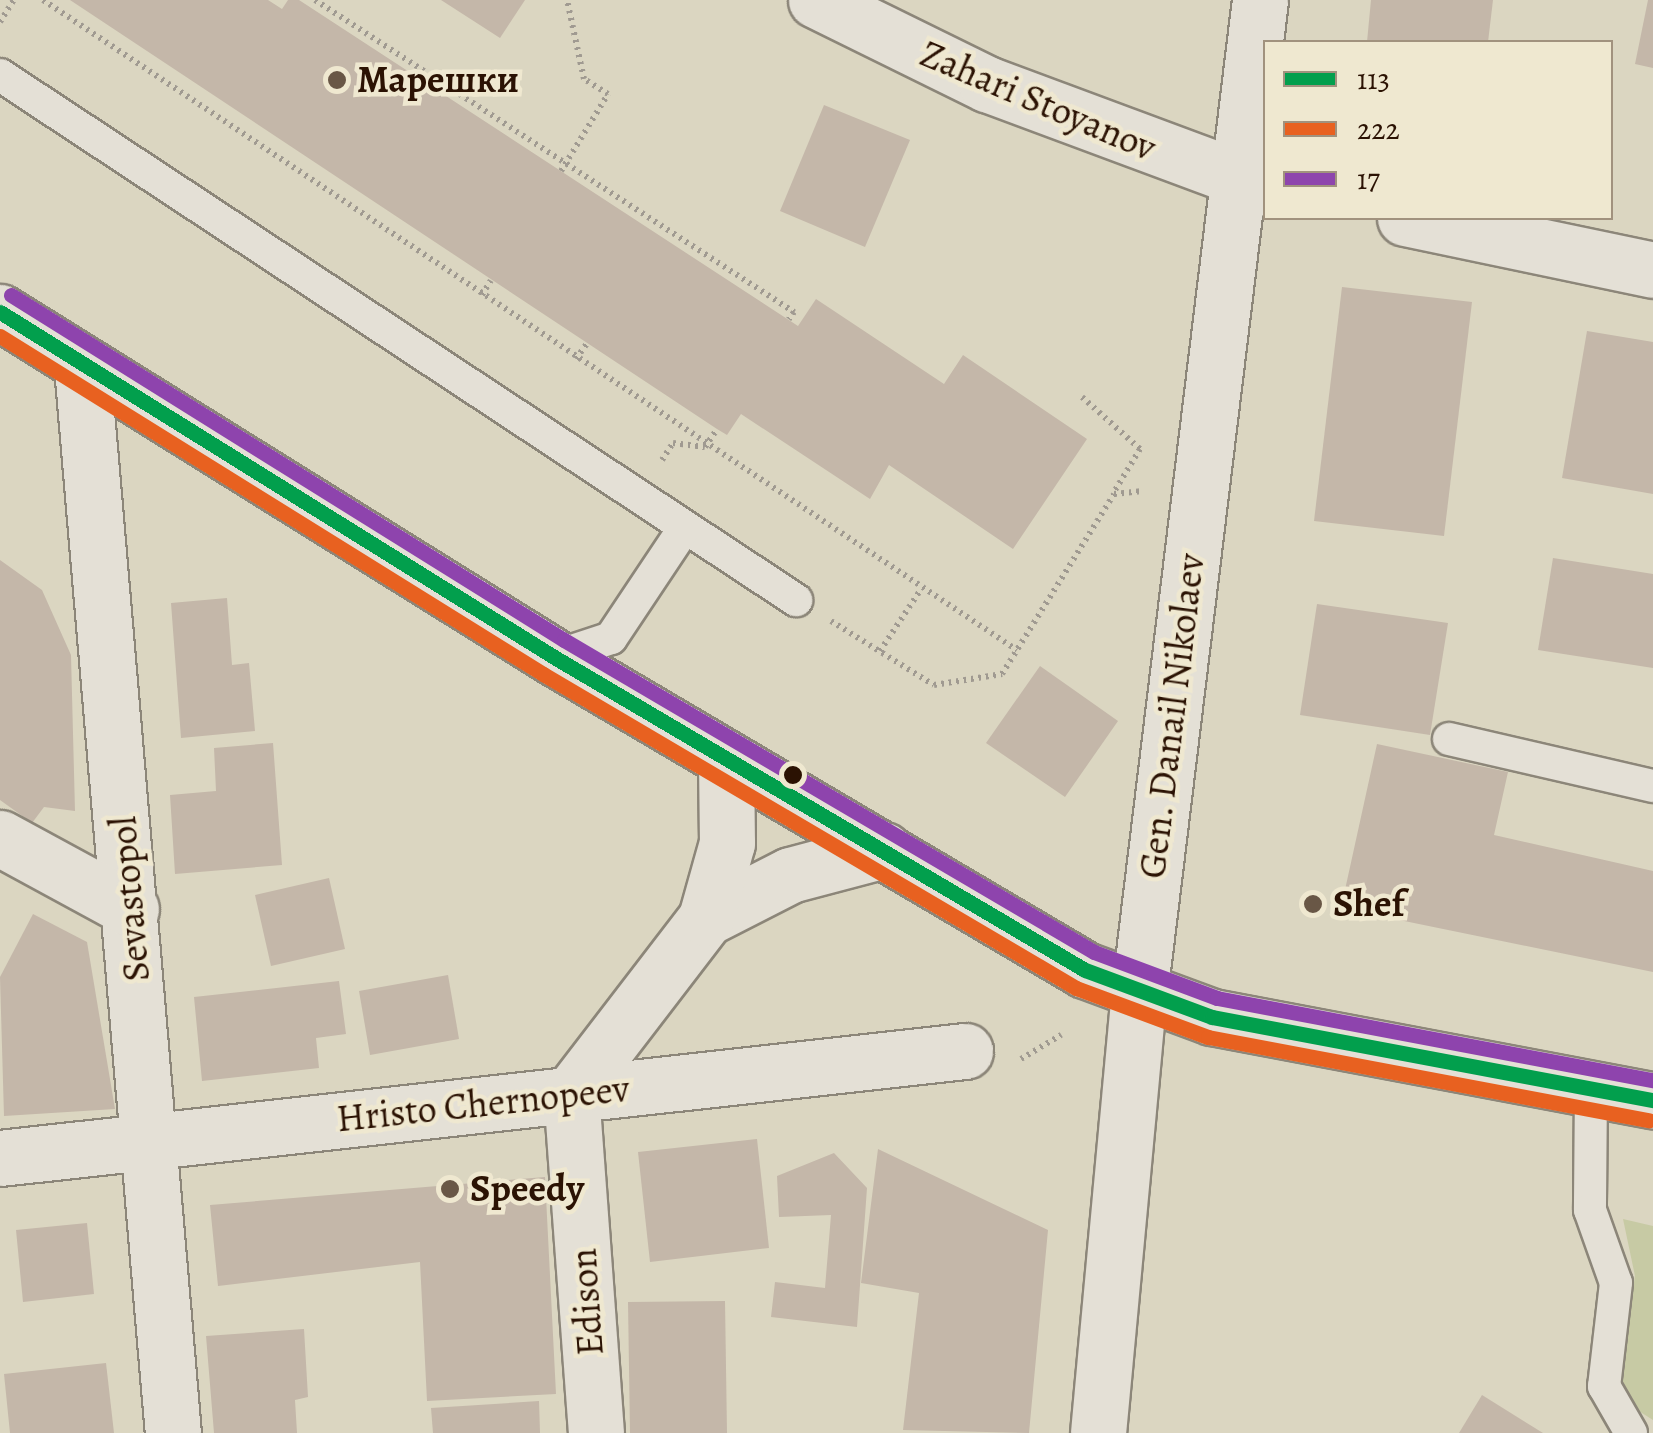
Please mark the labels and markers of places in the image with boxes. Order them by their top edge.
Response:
place label: Марешки [357,57,519,103]
marker: Марешки [326,69,348,91]
unlabelled marker [783,765,803,785]
place label: Shef [1333,881,1404,927]
marker: Shef [1302,893,1324,915]
place label: Speedy [470,1166,584,1212]
marker: Speedy [439,1178,461,1200]

